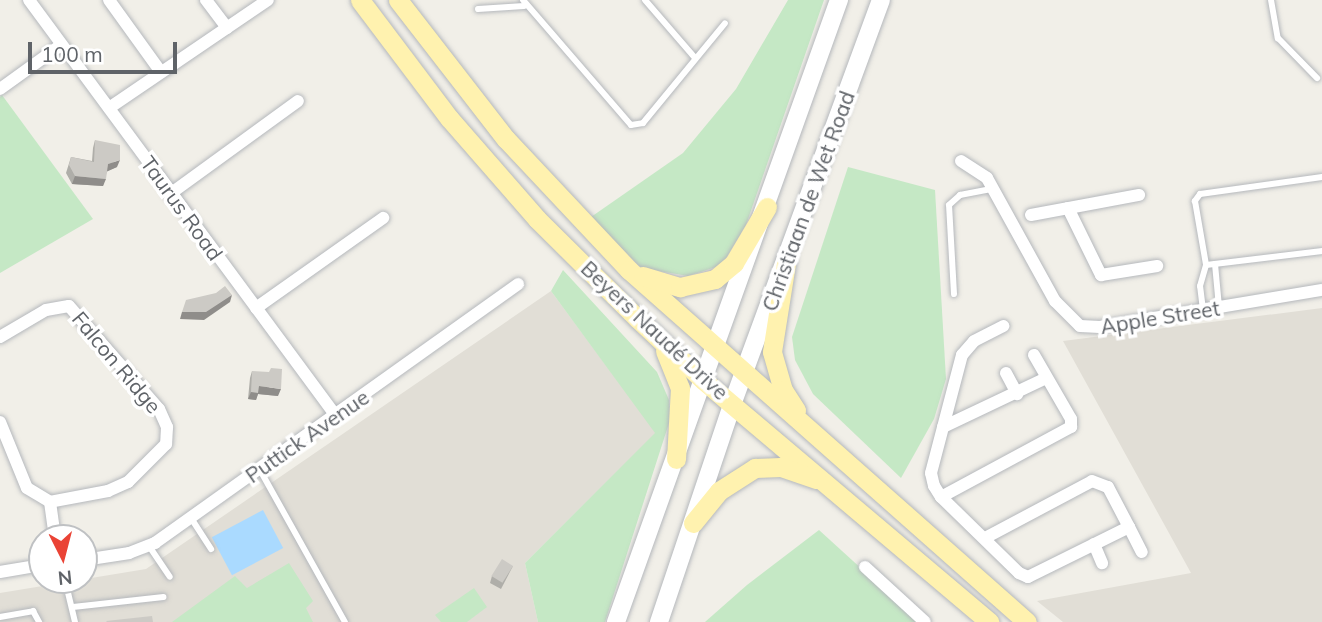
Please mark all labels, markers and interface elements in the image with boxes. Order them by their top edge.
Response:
scale bar [32,28,180,72]
text: 100 m [41,41,103,67]
street label: Christiaan de Wet Road [756,88,860,314]
street label: Taurus Road [136,151,228,265]
street label: Beyers Naudé Drive [576,255,734,405]
street label: Apple Street [1098,295,1222,339]
street label: Falcon Ridge [67,306,167,418]
street label: Puttick Avenue [240,384,374,488]
north arrow [28,524,98,594]
text: N [57,565,73,591]

